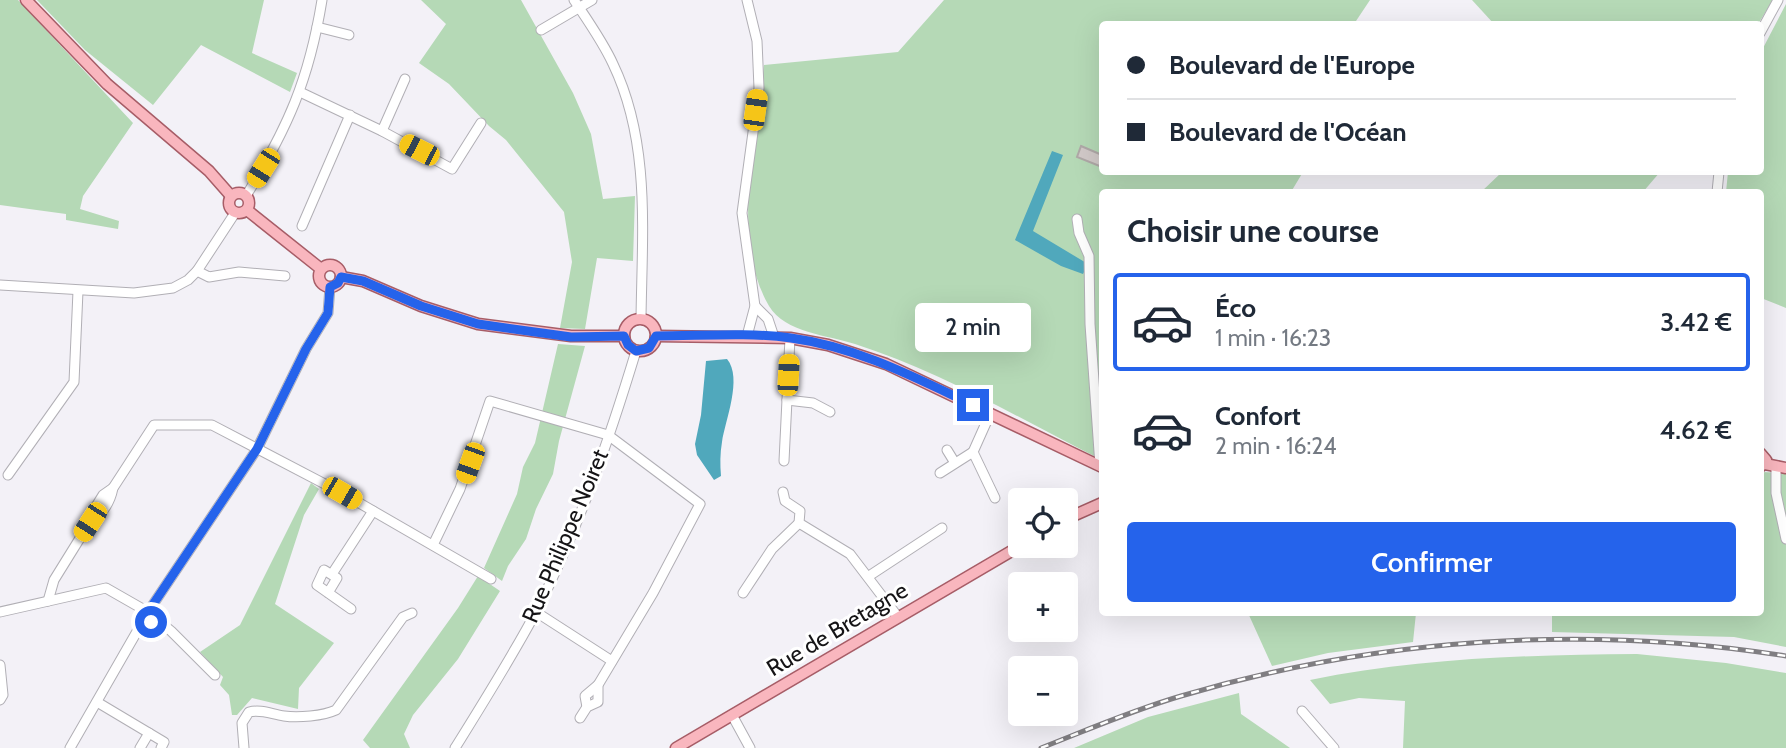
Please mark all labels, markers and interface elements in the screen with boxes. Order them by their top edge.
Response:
text: Boulevard de l'Europe [1169,49,1415,81]
car [742,88,769,132]
text: Boulevard de l'Océan [1169,116,1407,148]
car [396,131,443,169]
car [243,145,284,191]
text: Choisir une course [1127,211,1379,250]
icon: car [1131,291,1194,354]
text: Éco [1215,292,1256,324]
callout: 2 min [915,304,1031,352]
text: 3.42 € [1660,306,1732,338]
text: 2 min [945,313,1001,341]
text: 1 min · 16:23 [1215,324,1331,352]
car [777,353,800,397]
route end [957,389,989,421]
icon: car [1131,399,1194,462]
text: Confort [1215,400,1301,432]
text: 4.62 € [1660,414,1732,446]
text: 2 min · 16:24 [1215,432,1337,460]
car [453,440,488,486]
street label: Rue Philippe Noiret [516,445,614,627]
car [319,473,366,513]
map controls [1008,488,1078,726]
button: locate [1008,488,1078,558]
car [70,499,111,545]
button: Confirmer [1127,522,1736,602]
button: + [1008,572,1078,642]
street label: Rue de Bretagne [761,576,913,682]
route start [135,606,167,638]
button: − [1008,656,1078,726]

